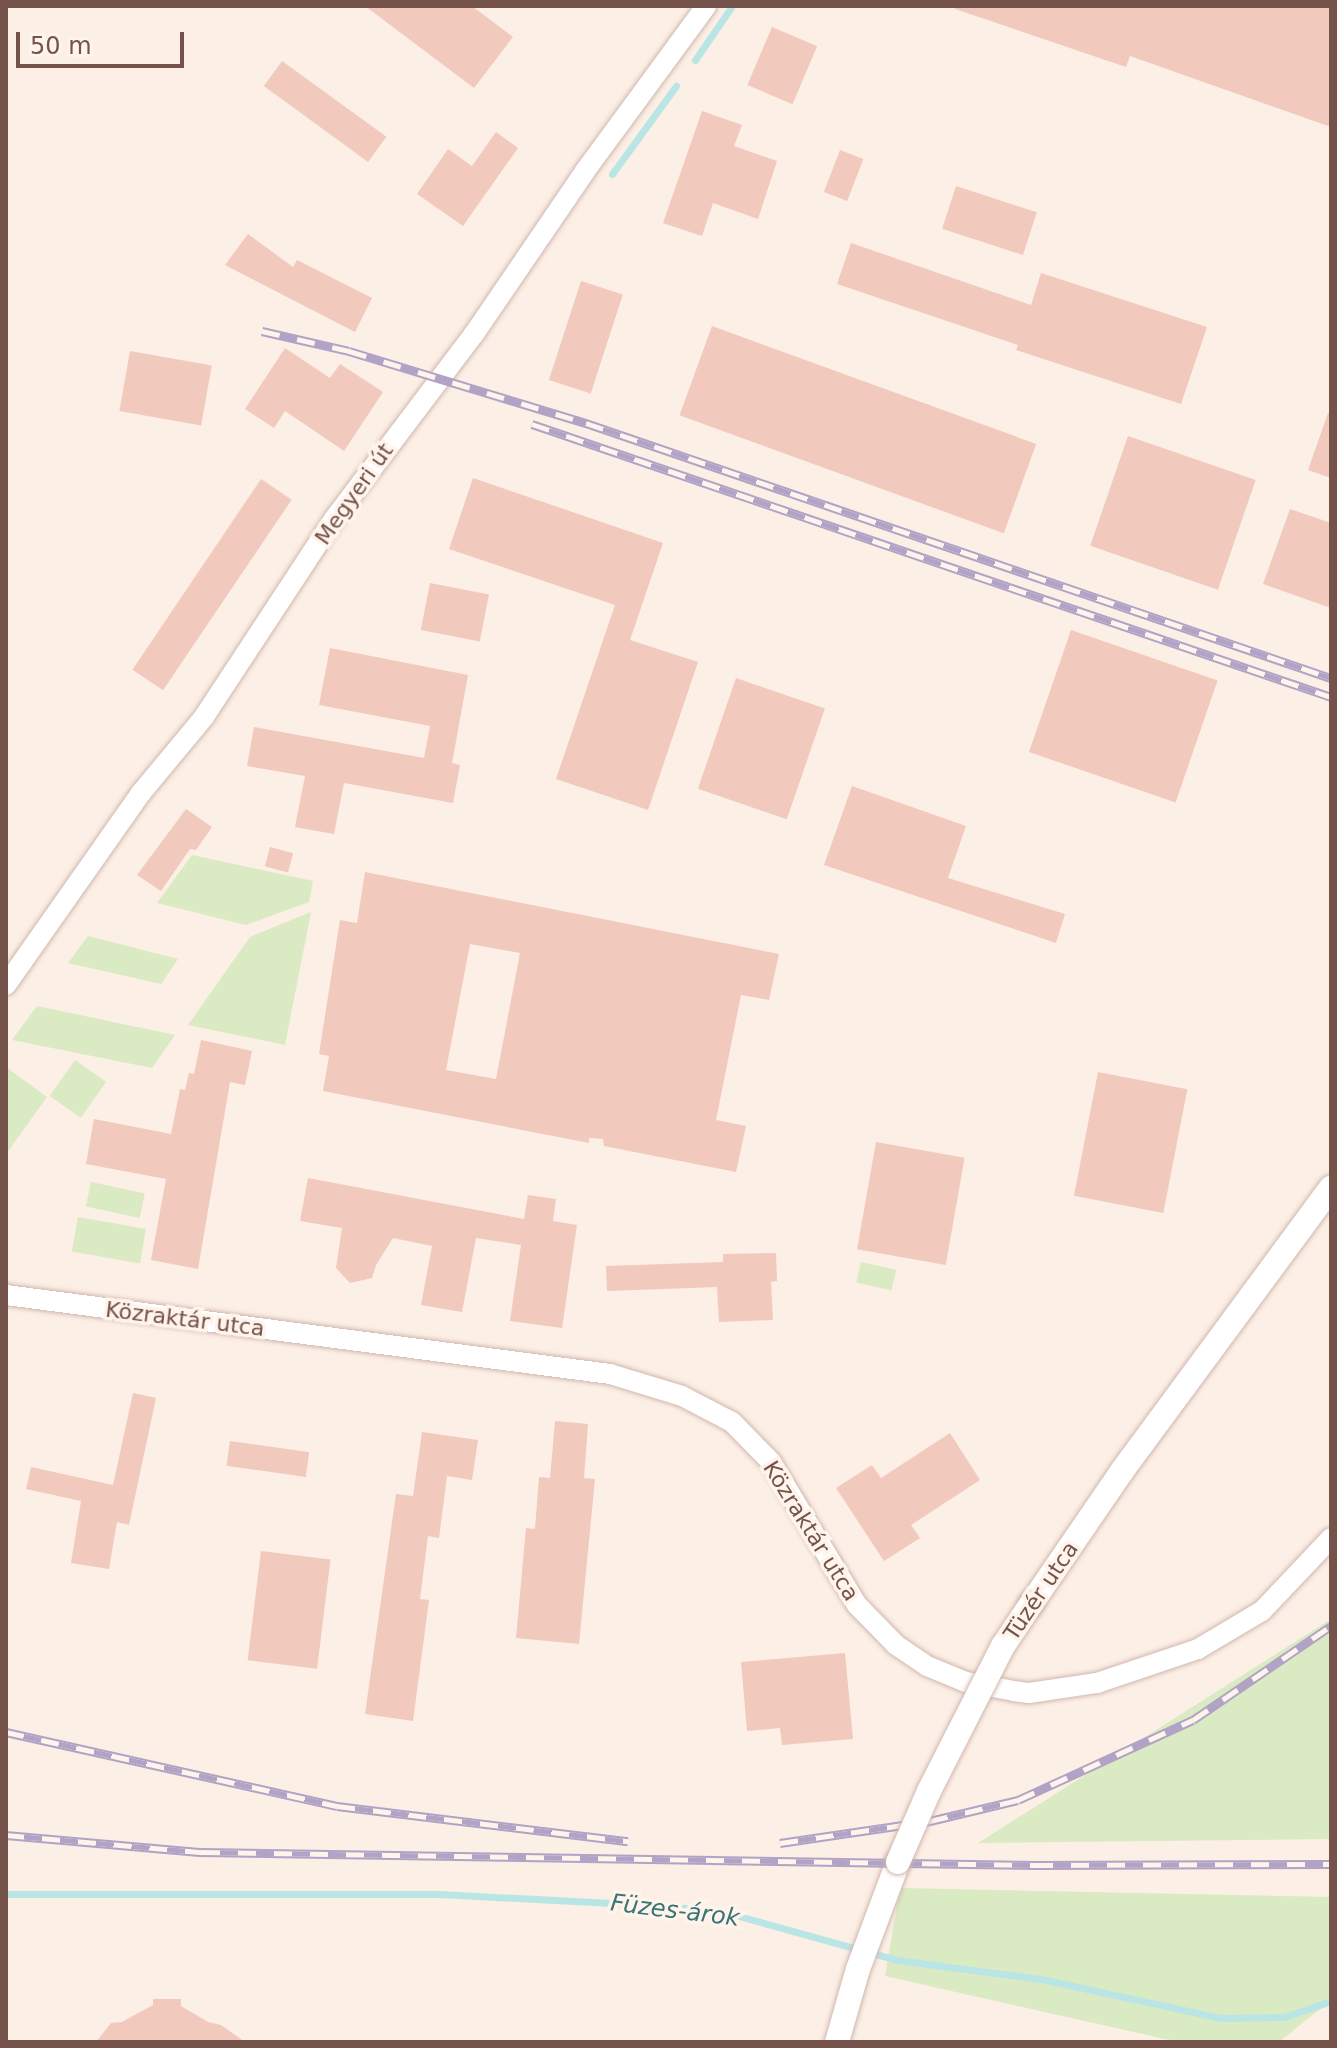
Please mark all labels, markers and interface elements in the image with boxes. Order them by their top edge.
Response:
scale bar [20,16,188,66]
text: 50 m [30,32,92,60]
street label: Megyeri út [309,438,399,550]
street label: Közraktár utca [104,1296,266,1342]
street label: Közraktár utca [757,1456,865,1606]
street label: Tüzér utca [998,1537,1084,1645]
water label: Füzes-árok [609,1889,741,1933]

